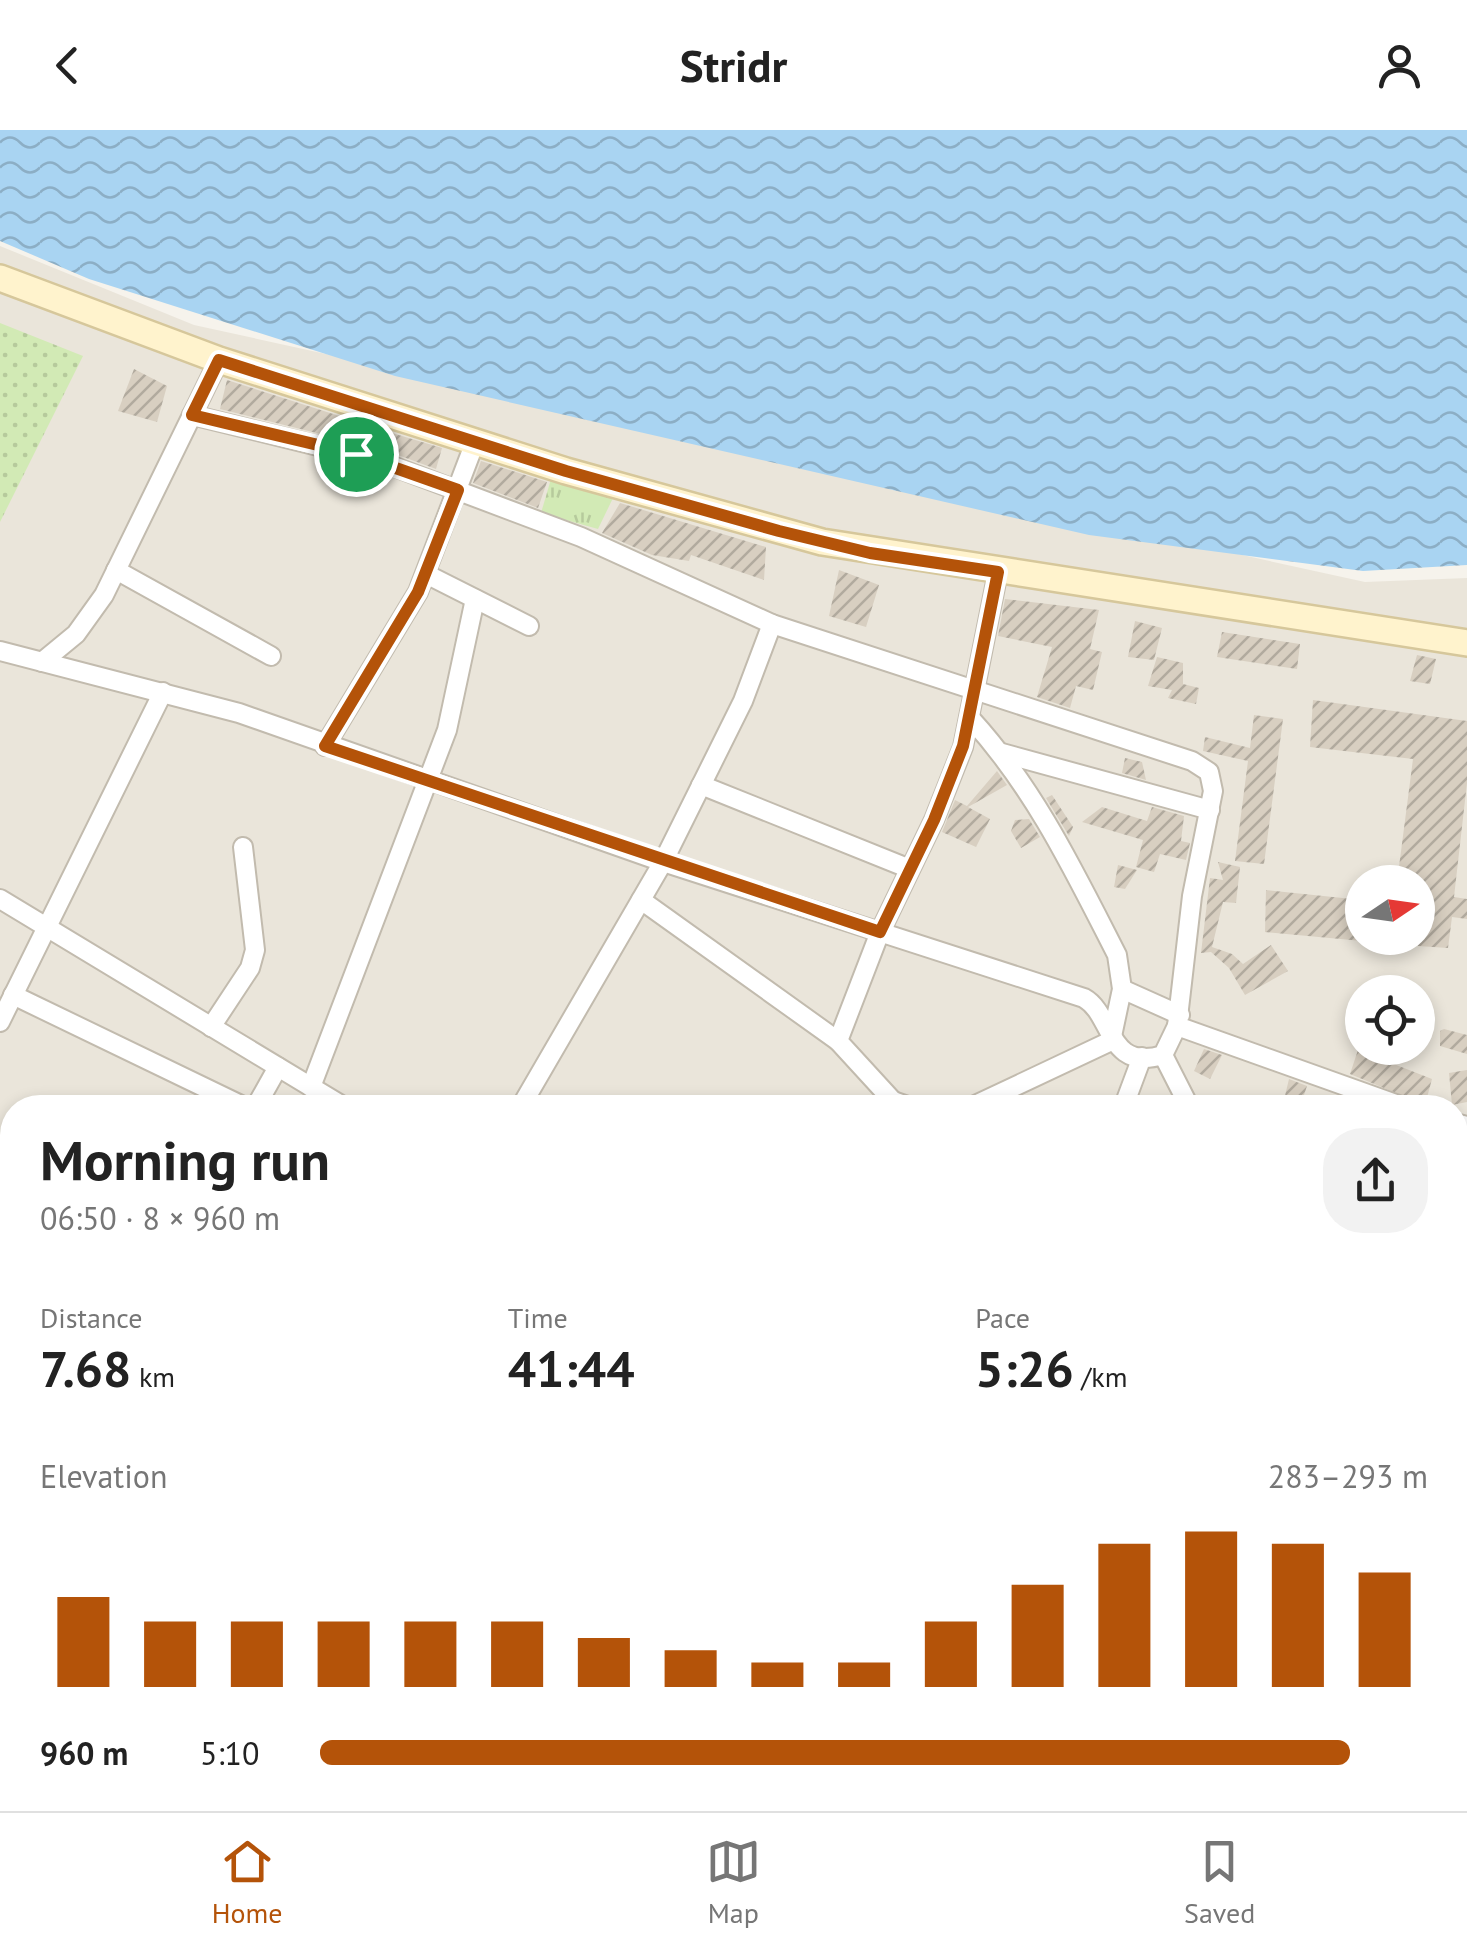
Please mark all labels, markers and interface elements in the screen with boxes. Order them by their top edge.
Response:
text: Stridr [680,36,787,94]
icon: back [40,38,95,93]
icon: person [1372,38,1427,93]
pin [314,412,399,497]
icon: arrive [329,427,384,482]
north arrow [1345,865,1435,955]
map controls [1345,865,1435,1065]
button: locate [1345,975,1435,1065]
text: Morning run [40,1124,330,1195]
button: share [1323,1128,1428,1233]
text: 06:50 · 8 × 960 m [40,1197,280,1239]
text: Distance [40,1299,143,1336]
text: Time [508,1299,568,1336]
text: Pace [975,1299,1030,1336]
text: 7.68 [40,1336,131,1401]
text: 41:44 [508,1336,635,1401]
text: 5:26 [975,1336,1074,1401]
text: km [131,1358,175,1395]
text: /km [1074,1358,1127,1395]
text: Elevation [40,1455,167,1497]
text: 283–293 m [1268,1455,1428,1497]
text: 960 m [40,1732,128,1774]
text: 5:10 [200,1732,259,1774]
tab: Home [212,1834,282,1931]
tab: Map [706,1834,761,1931]
tab: Saved [1184,1834,1255,1931]

